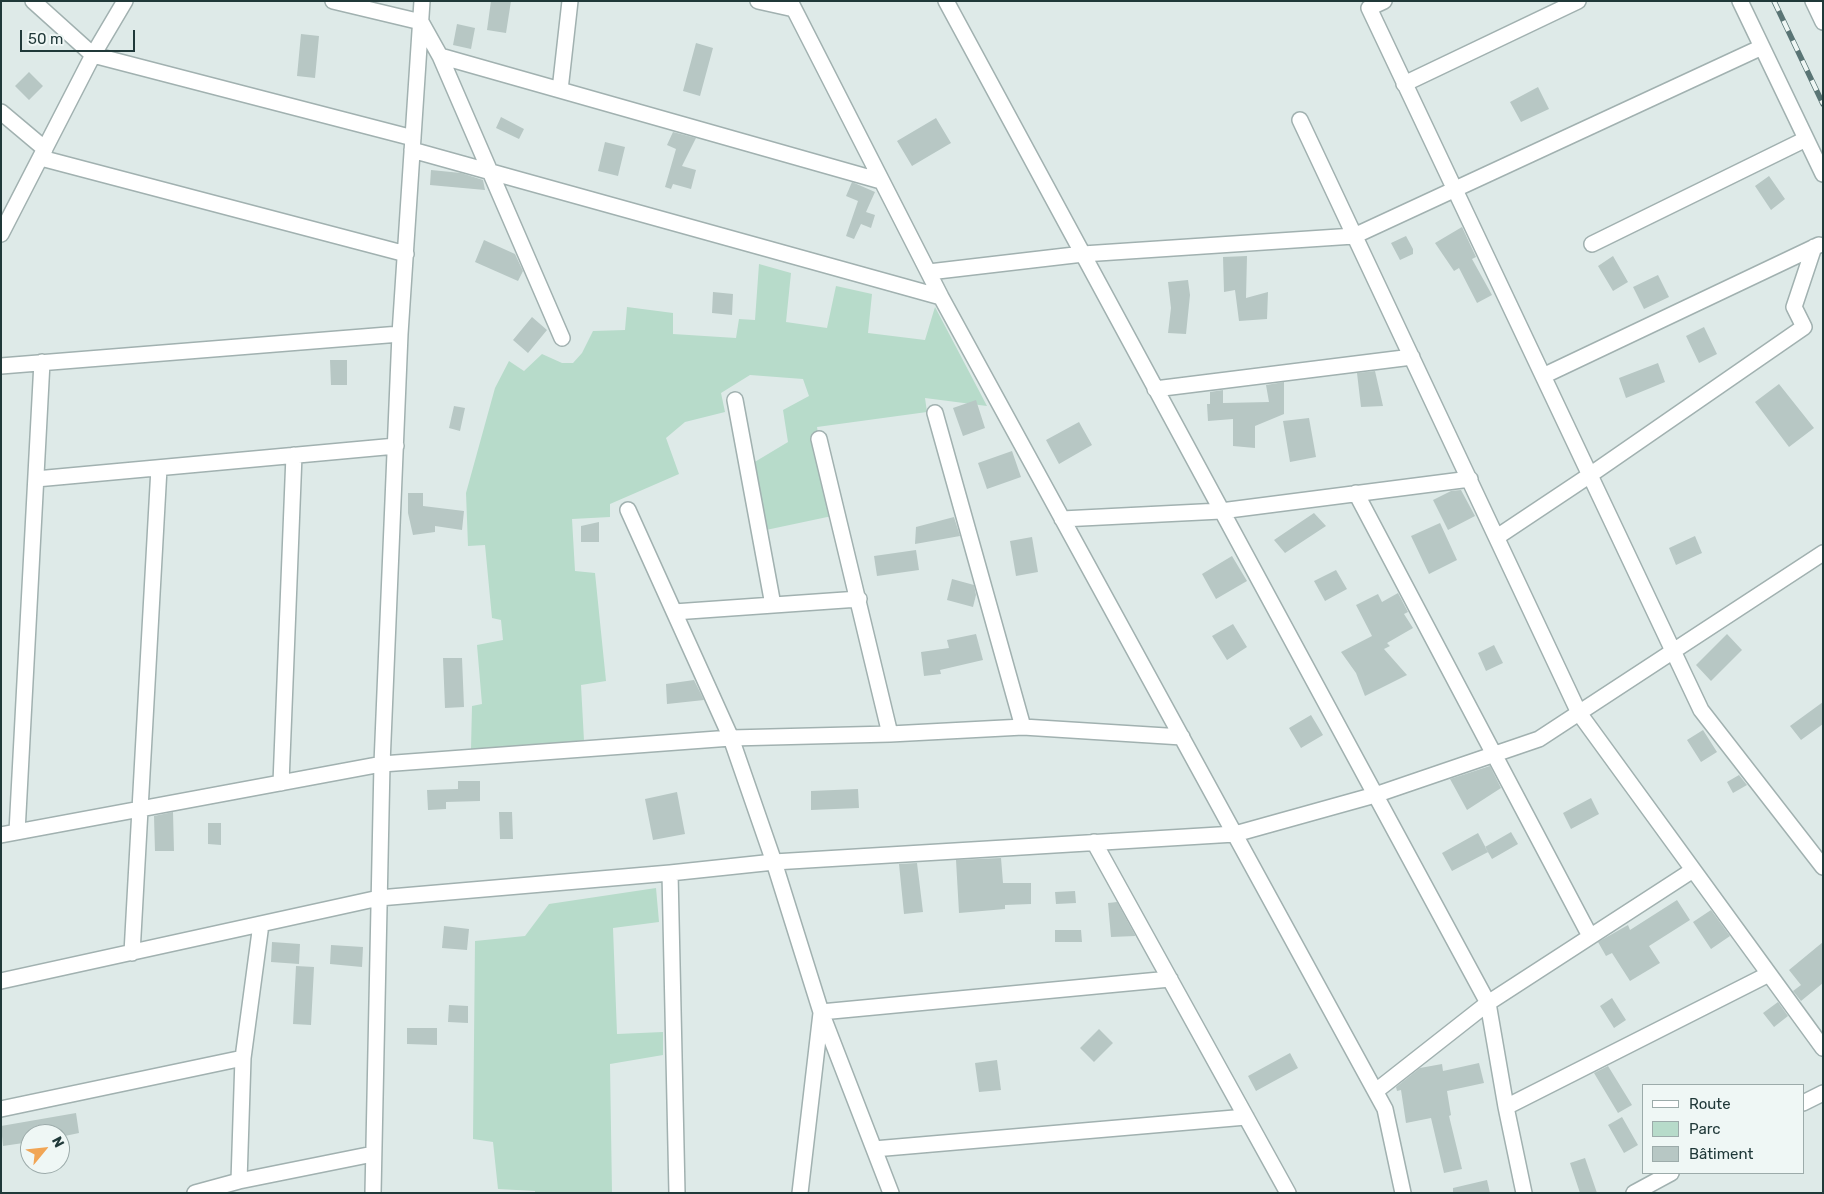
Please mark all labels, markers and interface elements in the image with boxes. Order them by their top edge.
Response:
scale bar [22,20,138,52]
text: 50 m [28,30,63,48]
legend [1642,1084,1804,1174]
text: Route [1689,1095,1731,1113]
text: Parc [1689,1120,1721,1138]
north arrow [20,1124,70,1174]
text: N [48,1134,68,1151]
text: Bâtiment [1689,1145,1753,1163]

